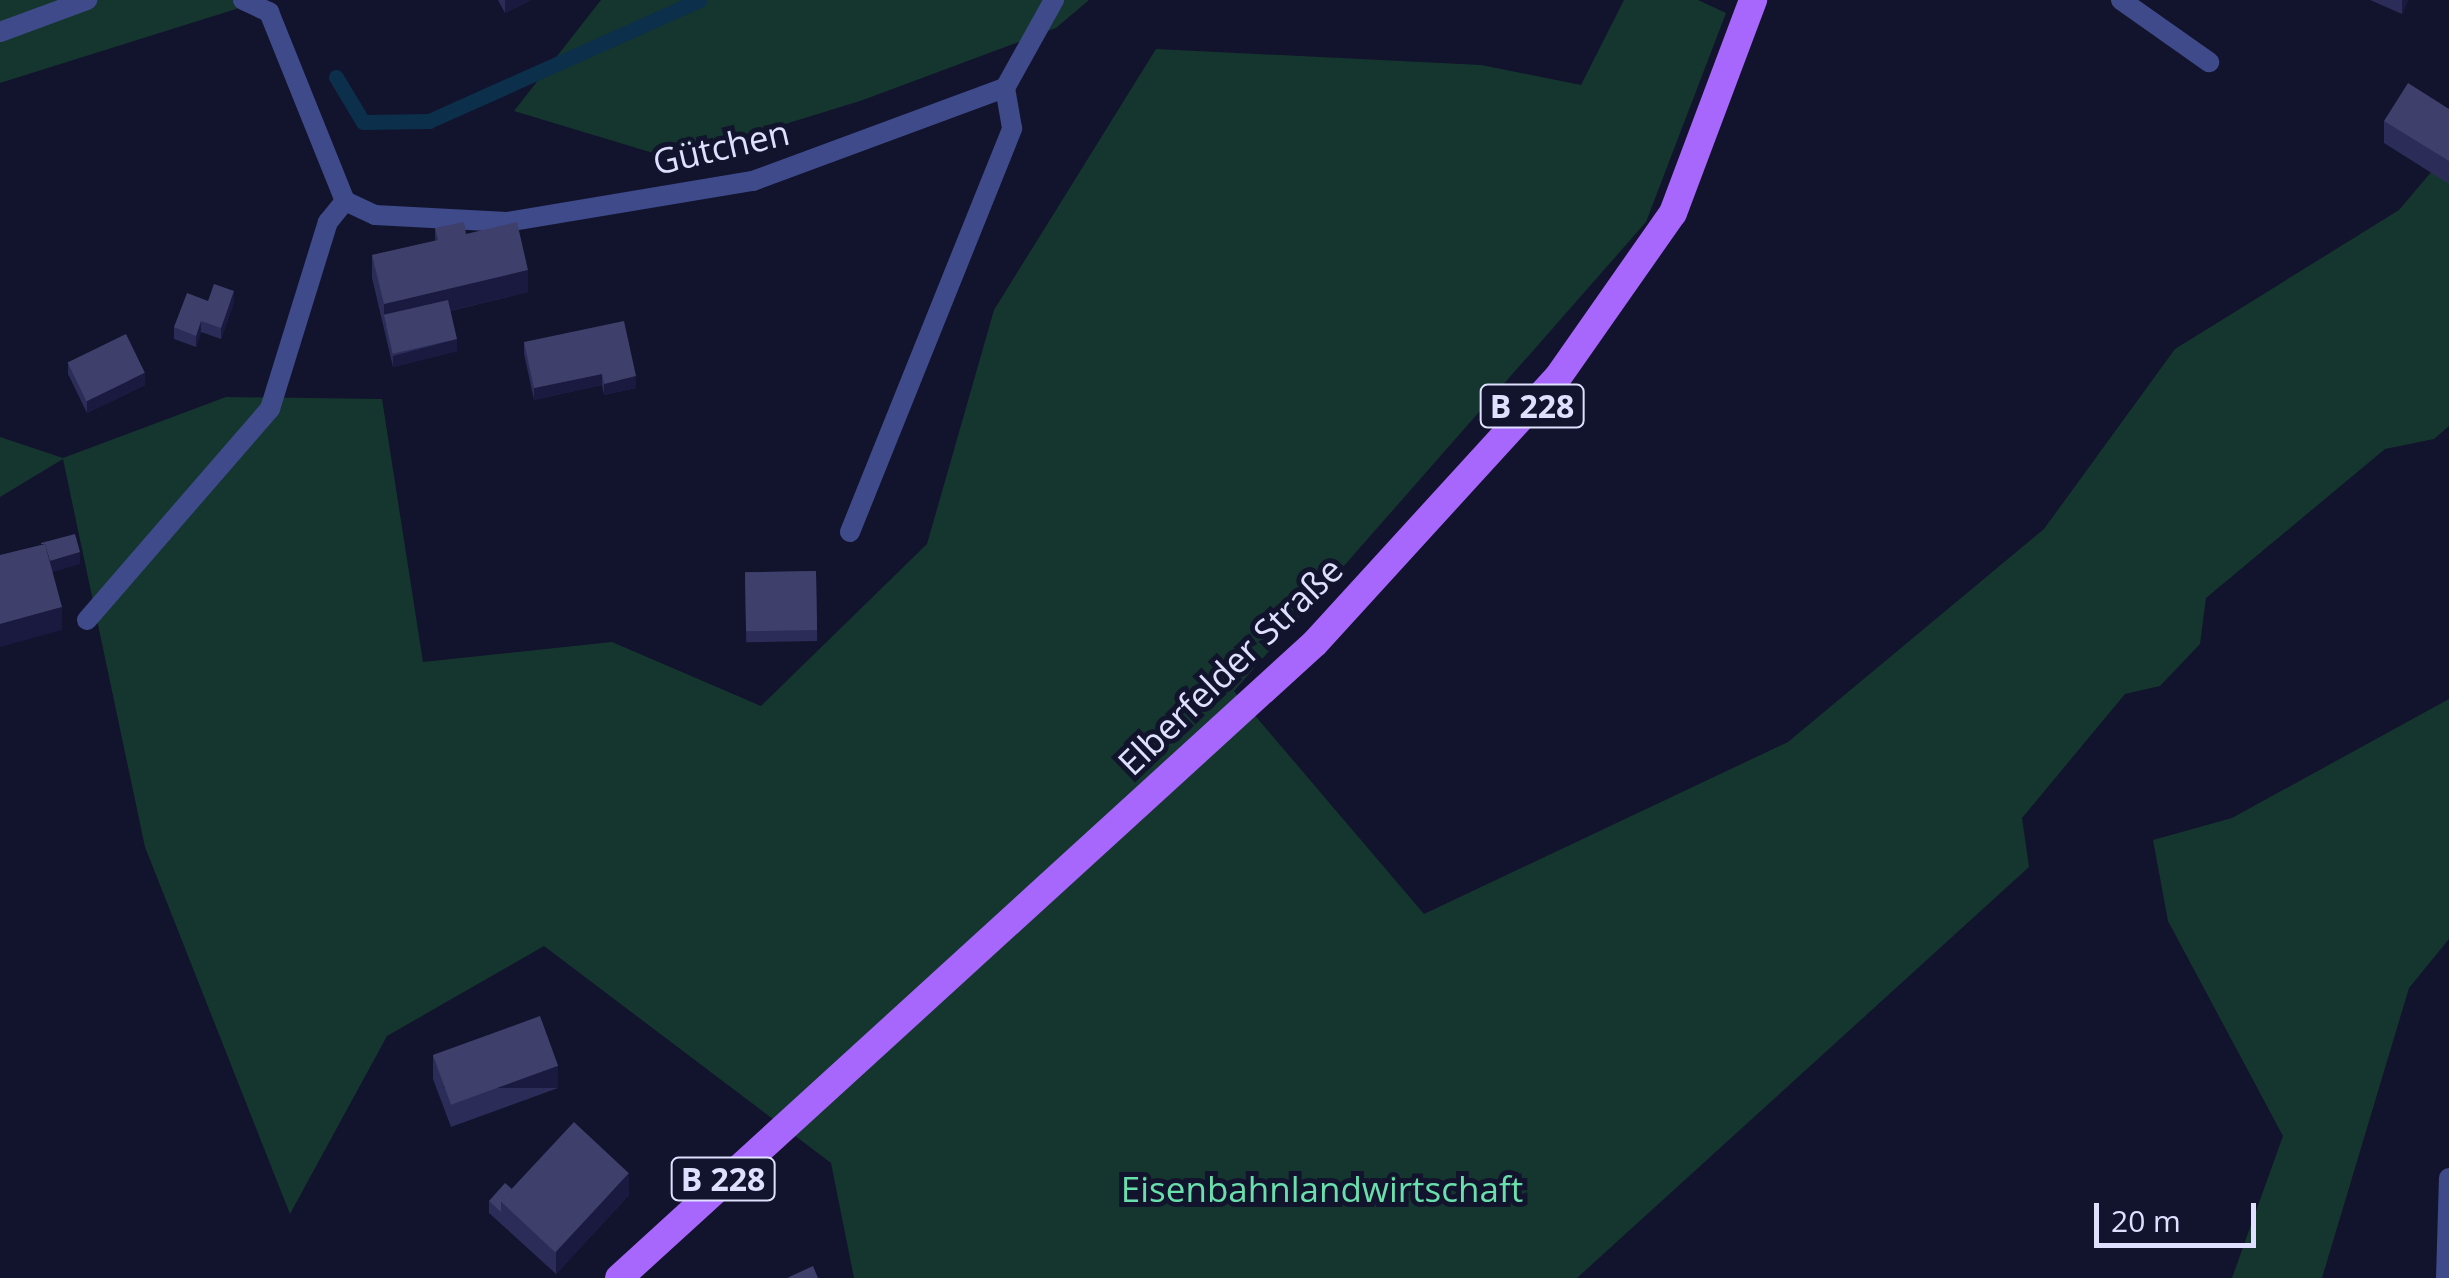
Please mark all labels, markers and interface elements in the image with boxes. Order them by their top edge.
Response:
street label: Gütchen [649,111,793,183]
road number: B 228 [1480,379,1584,433]
street label: Elberfelder Straße [1109,548,1351,784]
road number: B 228 [670,1152,776,1206]
park label: Eisenbahnlandwirtschaft [1121,1168,1523,1210]
scale bar [2099,1183,2262,1245]
text: 20 m [2111,1200,2181,1241]

